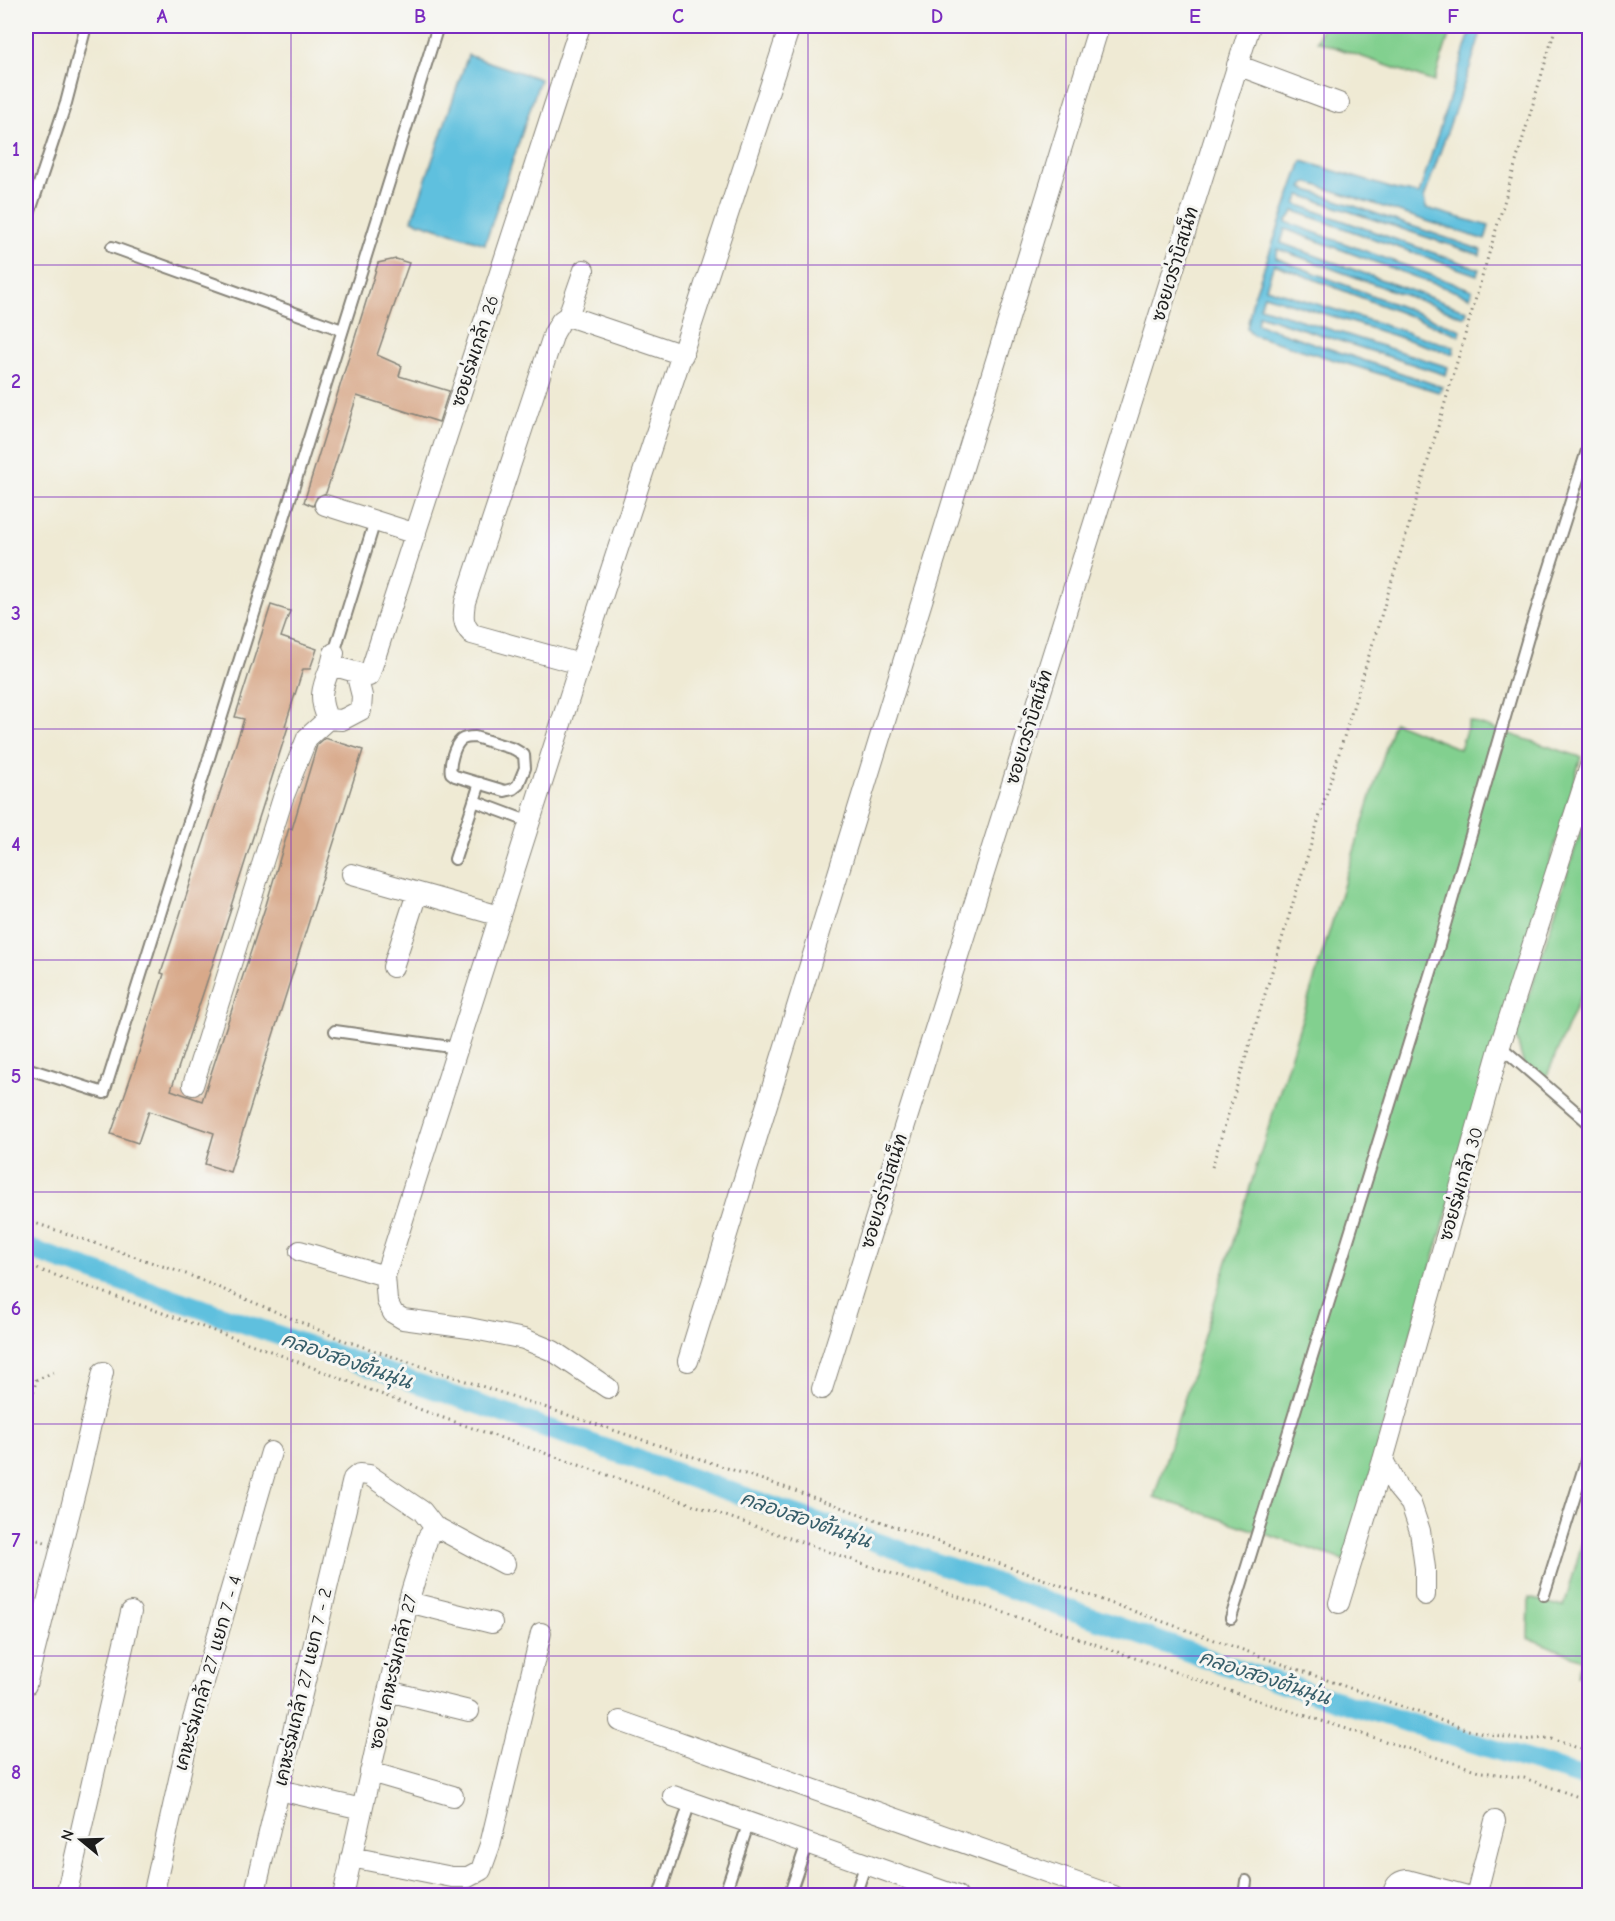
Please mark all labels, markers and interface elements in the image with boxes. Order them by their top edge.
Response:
text: A [156,5,168,28]
text: B [414,5,426,28]
text: C [672,5,684,28]
text: D [931,5,943,28]
text: E [1189,5,1201,28]
text: F [1447,5,1459,28]
text: 1 [12,138,20,161]
street label: ซอยเวร่าบิสเน็ท [1145,203,1203,324]
street label: ซอยร่มเกล้า 26 [446,292,503,410]
text: 2 [11,370,21,393]
text: 3 [11,602,21,625]
street label: ซอยเวร่าบิสเน็ท [999,666,1057,787]
text: 4 [11,833,21,856]
text: 5 [11,1065,21,1088]
street label: ซอยร่มเกล้า 30 [1433,1124,1488,1243]
street label: ซอยเวร่าบิสเน็ท [854,1130,912,1251]
text: 6 [11,1297,21,1320]
water label: คลองสองต้นนุ่น [278,1326,416,1397]
water label: คลองสองต้นนุ่น [737,1485,875,1556]
text: 7 [12,1529,21,1552]
street label: เคหะร่มเกล้า 27 แยก 7 - 4 [169,1573,246,1773]
street label: เคหะร่มเกล้า 27 แยก 7 - 2 [269,1586,337,1788]
street label: ซอย เคหะร่มเกล้า 27 [364,1592,422,1752]
water label: คลองสองต้นนุ่น [1195,1645,1334,1713]
text: 8 [11,1761,21,1784]
north arrow [51,1810,111,1870]
text: N [58,1828,78,1843]

